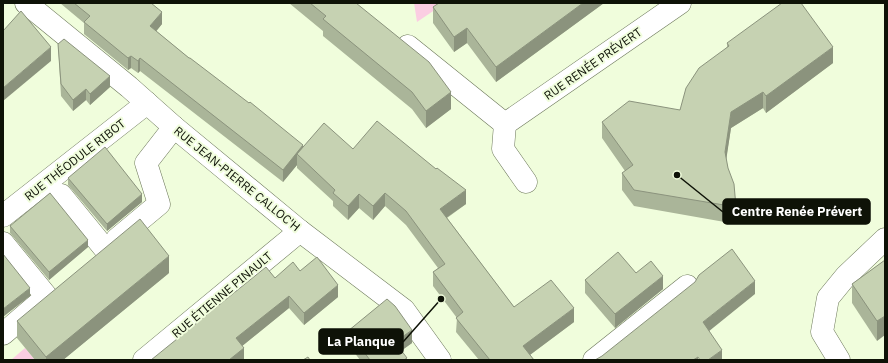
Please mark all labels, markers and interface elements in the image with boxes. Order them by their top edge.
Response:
street label: RUE RENÉE PRÉVERT [541,24,645,103]
street label: RUE THÉODULE RIBOT [21,116,128,204]
street label: RUE JEAN-PIERRE CALLOC'H [171,123,303,234]
callout: Centre Renée Prévert [723,199,870,224]
text: Centre Renée Prévert [732,203,862,220]
street label: RUE ÉTIENNE PINAULT [169,248,275,341]
callout: La Planque [319,329,403,354]
text: La Planque [327,333,395,350]

